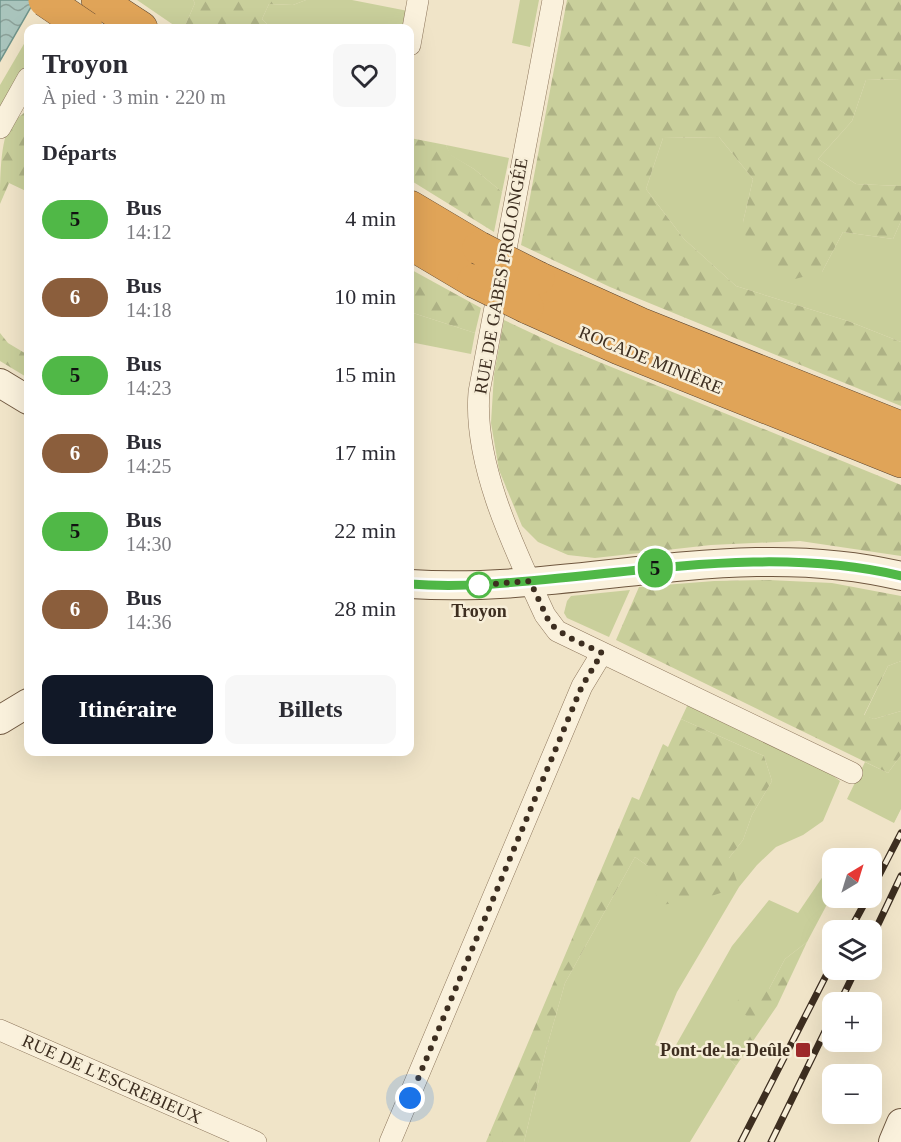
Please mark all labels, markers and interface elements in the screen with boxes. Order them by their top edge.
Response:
button: heart [333,44,396,107]
text: Troyon [42,48,128,79]
text: À pied · 3 min · 220 m [42,86,226,108]
text: Départs [42,140,117,165]
street label: RUE DE GABES PROLONGÉE [469,156,532,396]
text: Bus [126,195,161,220]
text: 4 min [345,206,396,231]
text: 5 [70,207,80,231]
text: 14:12 [126,221,172,243]
text: Bus [126,273,161,298]
text: 10 min [334,284,396,309]
text: 6 [70,285,80,309]
text: 14:18 [126,299,172,321]
street label: ROCADE MINIÈRE [576,321,726,398]
text: Bus [126,351,161,376]
text: 15 min [334,362,396,387]
text: 5 [70,363,80,387]
text: 14:23 [126,377,172,399]
text: Bus [126,429,161,454]
text: 17 min [334,440,396,465]
text: 6 [70,441,80,465]
text: 14:25 [126,455,172,477]
text: Bus [126,507,161,532]
text: 22 min [334,518,396,543]
text: 5 [70,519,80,543]
text: 14:30 [126,533,172,555]
line badge: 5 [636,548,674,588]
text: 5 [650,556,660,580]
marker: Troyon [466,572,492,598]
text: Bus [126,585,161,610]
text: 28 min [334,596,396,621]
text: 6 [70,597,80,621]
place label: Troyon [451,601,507,621]
text: 14:36 [126,611,172,633]
button: Itinéraire [42,675,213,744]
button: Billets [225,675,396,744]
north arrow [822,848,882,908]
map controls [822,848,882,1124]
button: layers [822,920,882,980]
button: + [822,992,882,1052]
street label: RUE DE L'ESCREBIEUX [19,1030,205,1128]
place label: Pont-de-la-Deûle [660,1040,790,1060]
marker: Pont-de-la-Deûle [794,1041,812,1059]
button: − [822,1064,882,1124]
your location [395,1083,425,1113]

